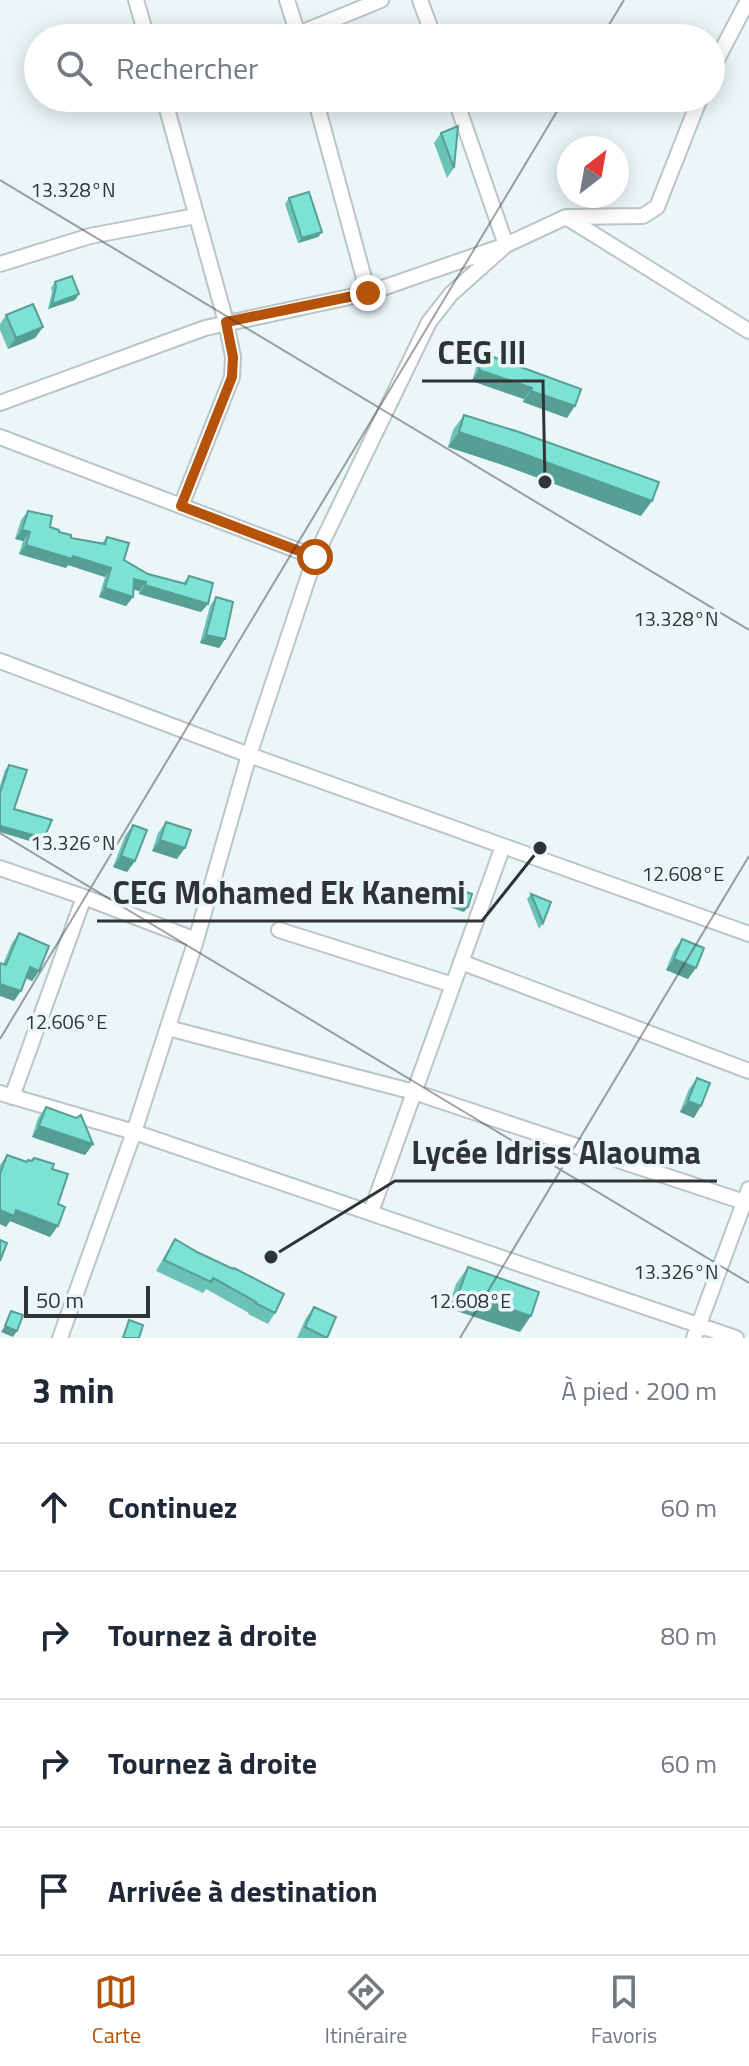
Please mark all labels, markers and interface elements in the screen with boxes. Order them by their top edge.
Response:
search box [24,24,725,112]
text: Rechercher [116,45,259,91]
icon: search [52,46,96,90]
north arrow [557,136,629,208]
text: 13.328°N [30,174,116,205]
route end [350,275,386,311]
callout: CEG III [422,325,543,381]
text: CEG III [438,328,526,376]
route start [297,539,333,575]
text: 13.328°N [633,603,719,634]
text: 13.326°N [30,827,116,858]
text: 12.608°E [642,858,724,889]
callout: CEG Mohamed Ek Kanemi [97,865,482,921]
text: CEG Mohamed Ek Kanemi [112,868,466,916]
text: 12.606°E [25,1006,107,1037]
callout: Lycée Idriss Alaouma [395,1125,717,1181]
text: Lycée Idriss Alaouma [411,1128,701,1176]
text: 13.326°N [633,1256,719,1287]
scale bar [24,1282,150,1318]
text: 50 m [36,1283,84,1317]
text: 12.608°E [429,1285,511,1316]
text: 3 min [32,1364,115,1416]
text: À pied · 200 m [561,1371,717,1410]
text: Continuez [108,1484,237,1530]
icon: ahead [32,1485,76,1529]
text: 60 m [660,1488,717,1527]
text: Tournez à droite [108,1612,317,1658]
icon: right [32,1613,76,1657]
text: 80 m [660,1616,717,1655]
text: Tournez à droite [108,1740,317,1786]
icon: right [32,1741,76,1785]
text: 60 m [660,1744,717,1783]
text: Arrivée à destination [108,1868,378,1914]
icon: arrive [32,1869,76,1913]
tab: Carte [92,1970,141,2052]
tab: Itinéraire [325,1970,407,2052]
tab: Favoris [591,1970,657,2052]

